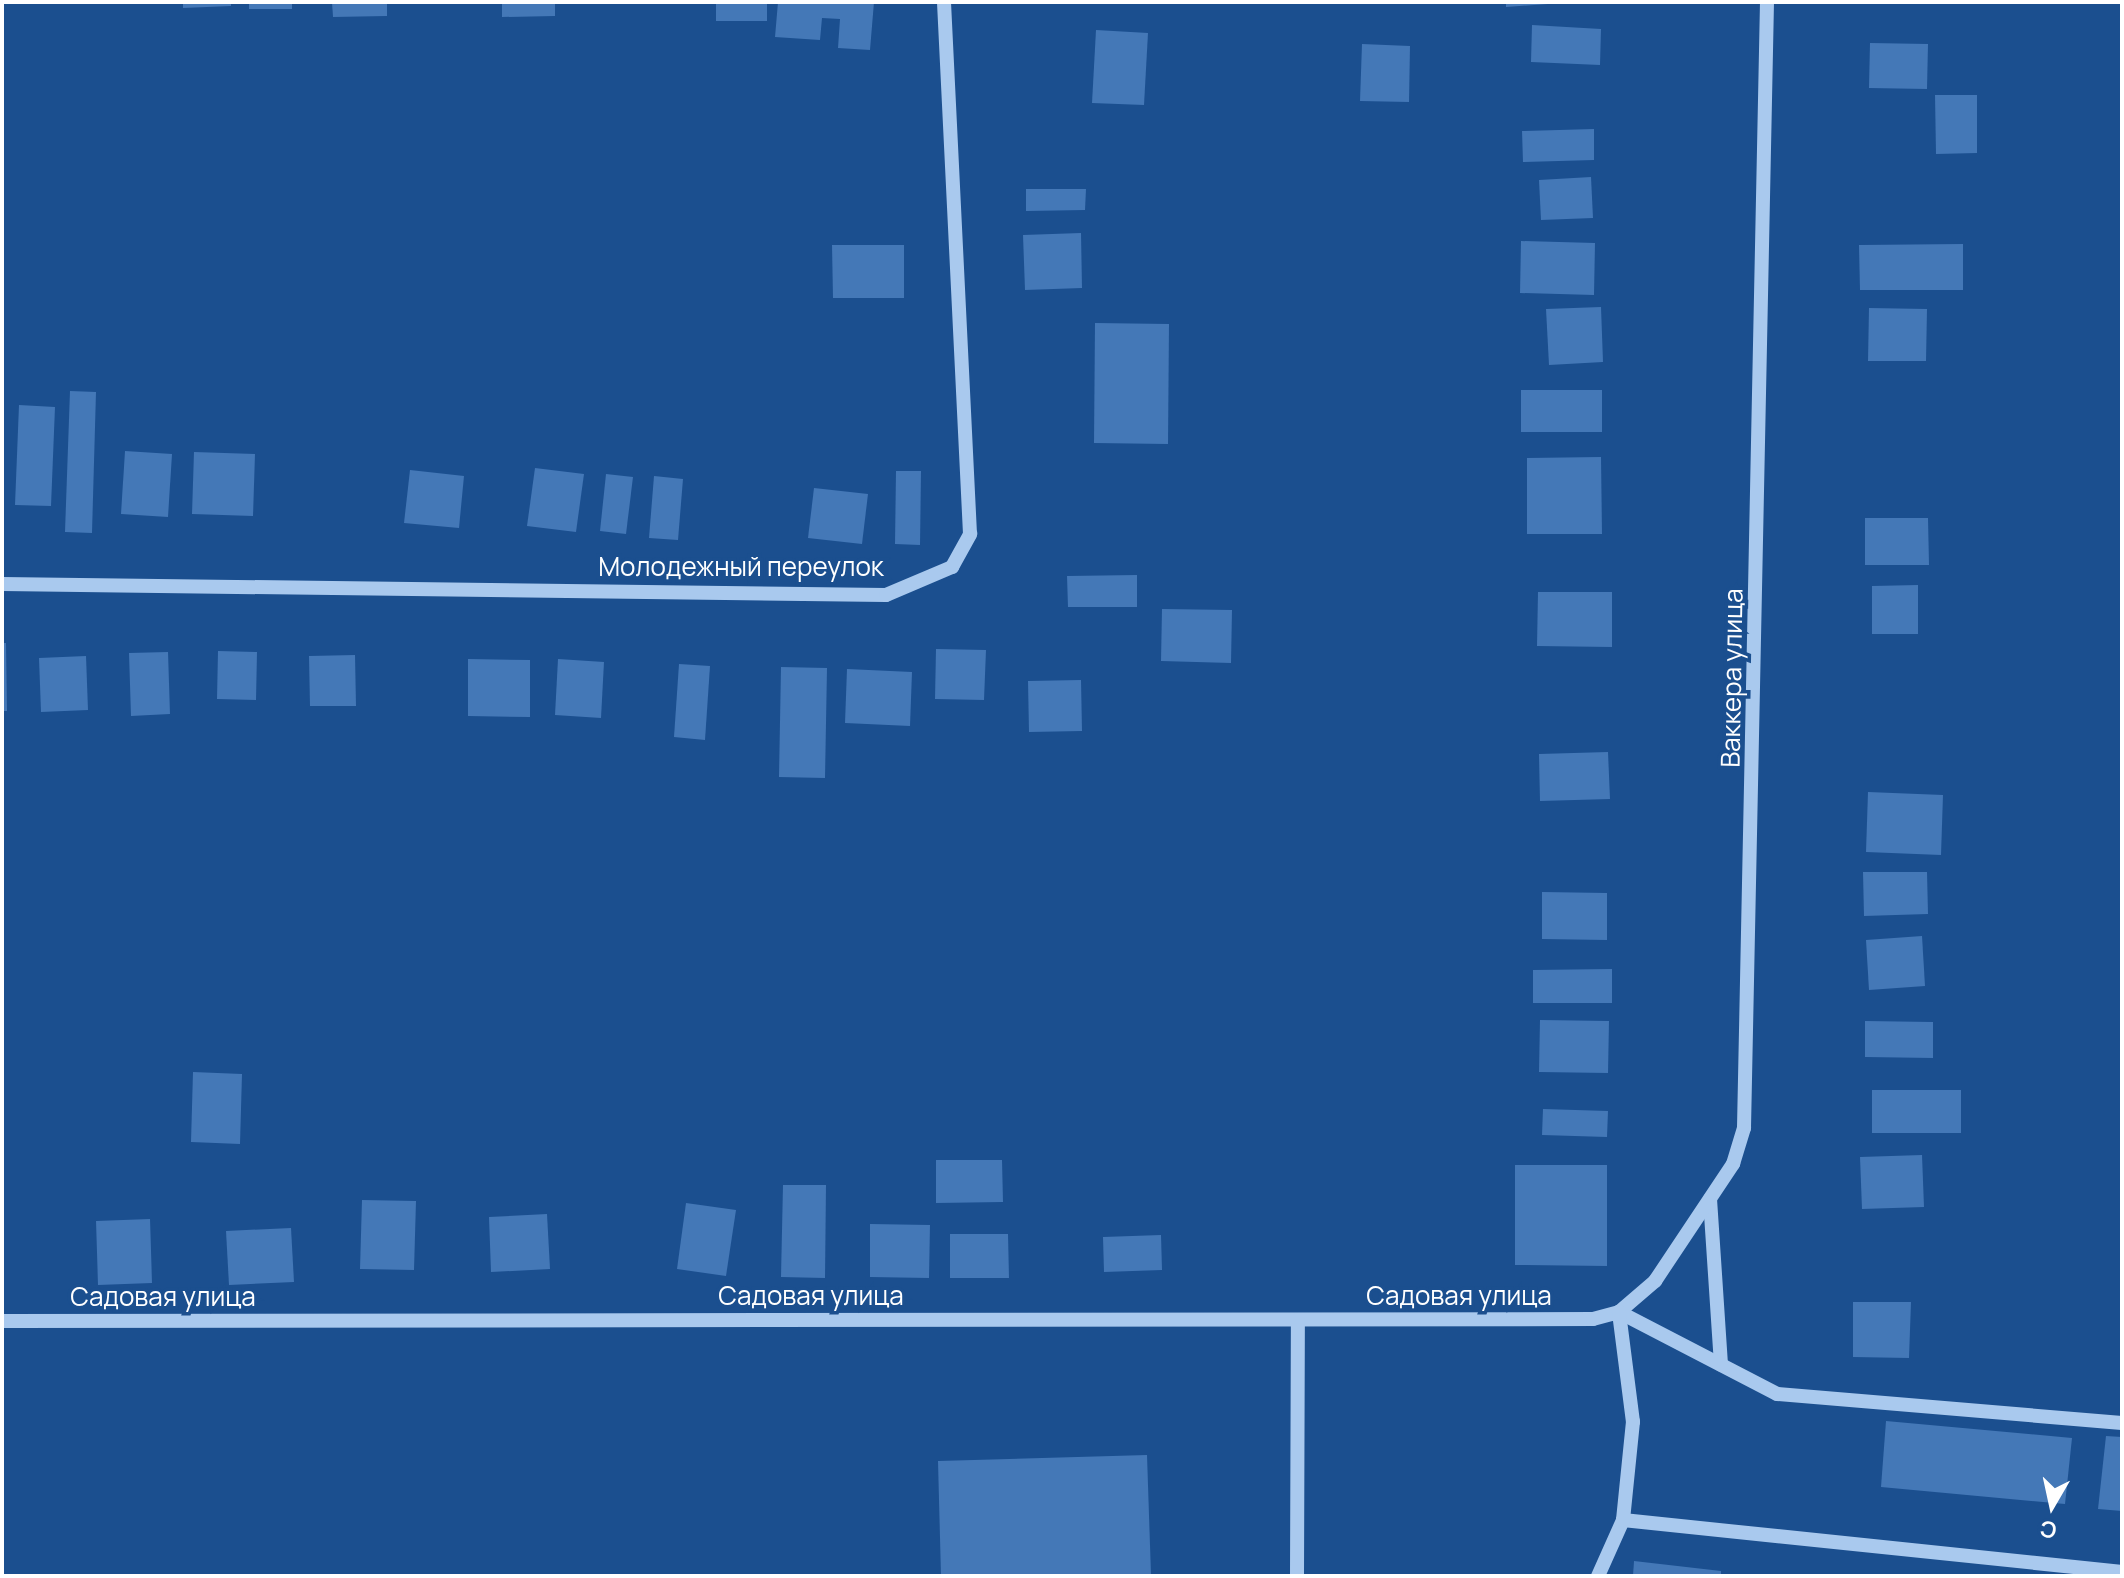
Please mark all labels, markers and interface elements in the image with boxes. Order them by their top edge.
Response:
street label: Молодежный переулок [598,551,884,583]
street label: Ваккера улица [1715,588,1749,768]
street label: Садовая улица [718,1280,904,1312]
street label: Садовая улица [1366,1280,1552,1312]
street label: Садовая улица [70,1281,256,1313]
north arrow [2012,1466,2092,1546]
text: С [2038,1514,2059,1546]

